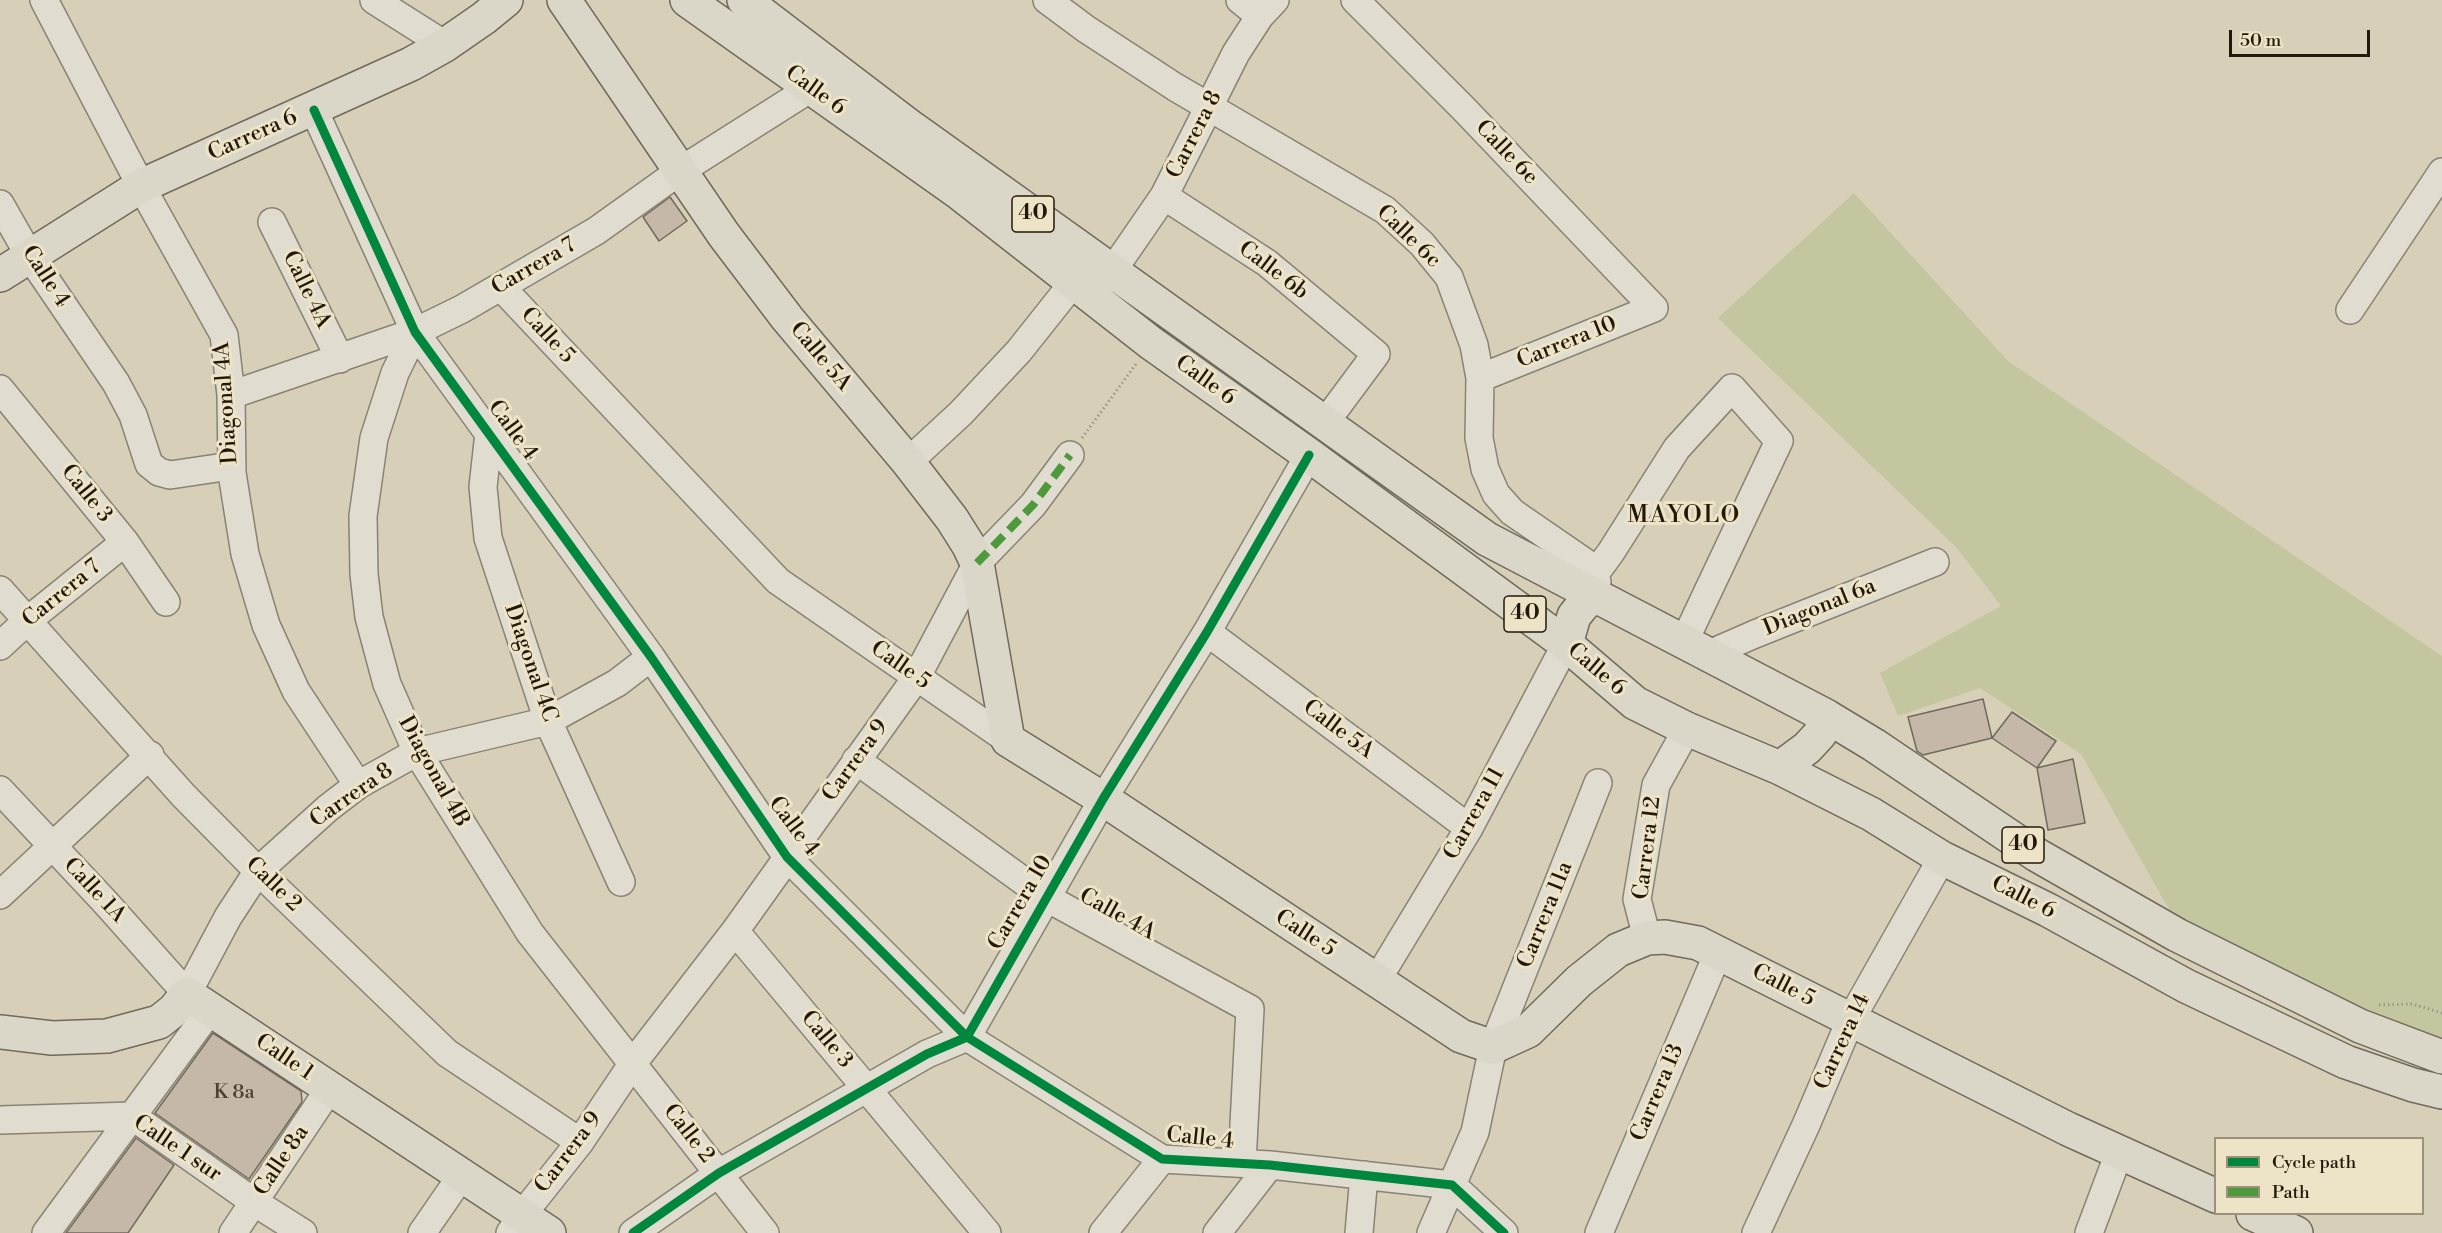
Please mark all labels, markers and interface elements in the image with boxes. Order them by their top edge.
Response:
scale bar [2232,18,2373,56]
text: 50 m [2240,29,2281,52]
street label: Calle 6 [780,60,850,122]
street label: Carrera 8 [1162,87,1228,183]
street label: Carrera 6 [204,105,302,167]
street label: Calle 6e [1469,115,1543,191]
road number: 40 [1012,196,1054,232]
street label: Calle 6c [1370,200,1446,274]
street label: Carrera 7 [487,232,581,302]
street label: Calle 6b [1233,236,1313,306]
street label: Calle 4 [15,241,75,313]
street label: Calle 4A [276,247,336,333]
street label: Calle 5 [514,302,580,370]
street label: Carrera 10 [1513,311,1621,375]
street label: Calle 5A [783,317,857,397]
street label: Diagonal 4A [210,341,244,465]
street label: Calle 6 [1170,350,1240,412]
street label: Calle 4 [481,396,543,466]
street label: Calle 3 [55,460,117,528]
district label: MAYOLO [1627,502,1741,530]
street label: Carrera 7 [18,555,106,633]
street label: Diagonal 6a [1760,573,1880,643]
road number: 40 [1504,596,1546,632]
street label: Diagonal 4C [498,601,562,725]
street label: Calle 5 [865,636,935,696]
street label: Calle 6 [1561,638,1631,702]
street label: Calle 5A [1297,695,1379,765]
street label: Diagonal 4B [392,712,474,832]
street label: Carrera 9 [817,715,895,807]
street label: Carrera 8 [305,758,399,834]
street label: Carrera 11 [1439,763,1511,865]
street label: Calle 4 [762,792,824,862]
street label: Carrera 12 [1629,795,1667,901]
road number: 40 [2002,827,2044,863]
street label: Carrera 10 [983,851,1059,955]
street label: Calle 2 [240,852,306,918]
street label: Calle 1A [57,853,131,929]
street label: Carrera 11a [1513,858,1579,972]
street label: Calle 6 [1987,871,2059,925]
street label: Calle 4A [1074,883,1160,947]
street label: Calle 5 [1270,905,1340,963]
street label: Calle 5 [1747,959,1819,1013]
street label: Carrera 14 [1809,990,1877,1094]
street label: Calle 3 [794,1006,858,1074]
street label: Calle 1 [250,1029,318,1087]
street label: Carrera 13 [1626,1040,1690,1146]
house number: K 8a [213,1081,255,1105]
street label: Calle 2 [657,1099,719,1169]
street label: Carrera 9 [530,1107,608,1199]
street label: Calle 1 sur [128,1110,226,1188]
street label: Calle 8a [249,1121,315,1201]
street label: Calle 4 [1165,1122,1235,1156]
legend [2214,1137,2424,1215]
text: Cycle path [2272,1151,2356,1174]
text: Path [2272,1181,2310,1204]

